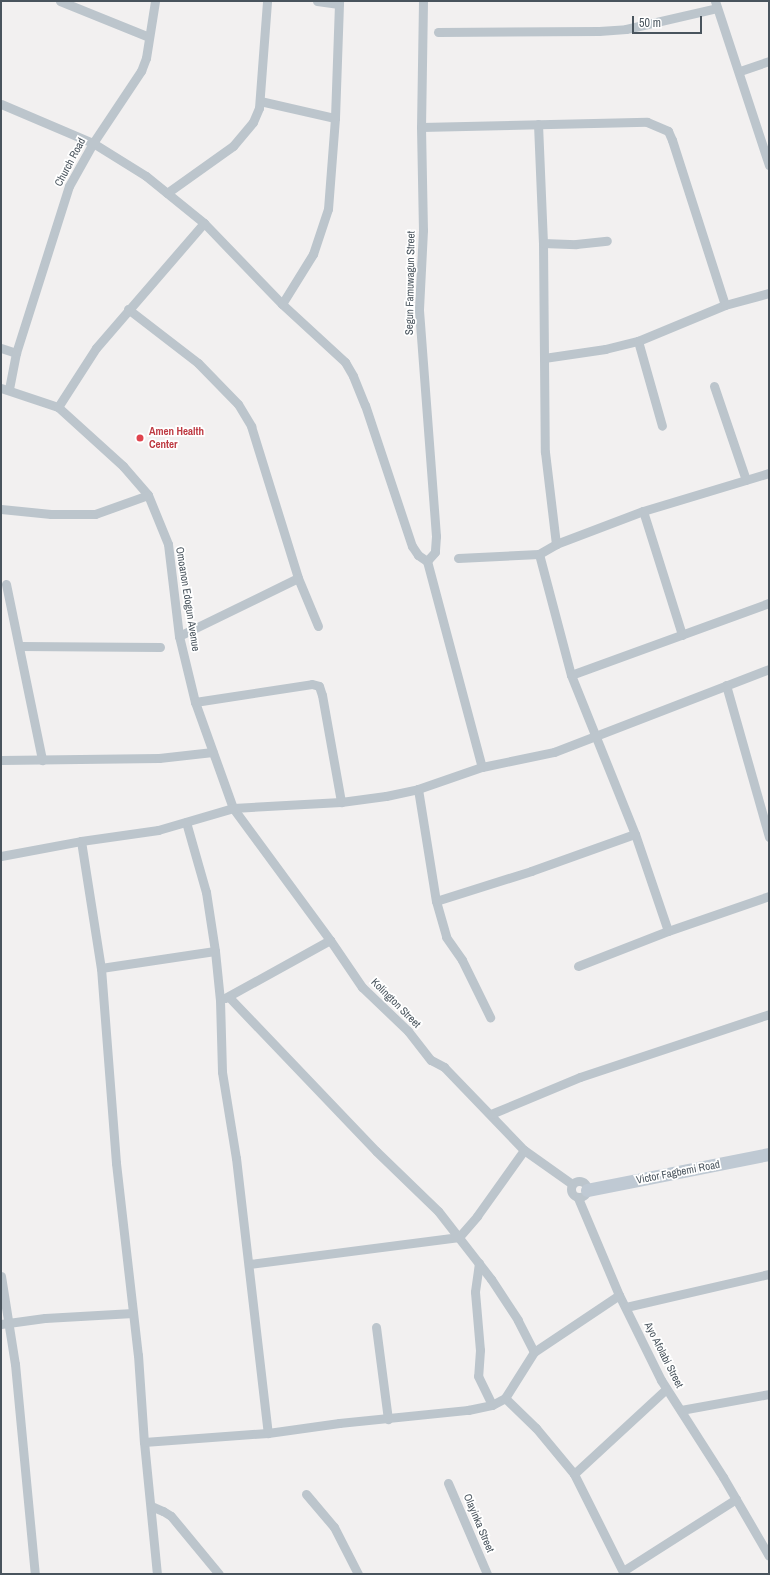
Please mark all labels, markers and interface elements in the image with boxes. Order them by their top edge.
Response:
scale bar [634,8,704,34]
text: 50 m [639,15,661,31]
street label: Church Road [52,135,88,189]
street label: Segun Famuwagun Street [402,231,418,335]
place label: Amen Health Center [149,425,204,451]
marker: Amen Health Center [134,432,146,444]
street label: Omoanon Edogun Avenue [173,546,203,652]
street label: Kolington Street [368,975,424,1031]
street label: Victor Fagbemi Road [635,1157,721,1187]
street label: Ayo Afolabi Street [642,1320,686,1390]
street label: Olayinka Street [461,1492,497,1554]

